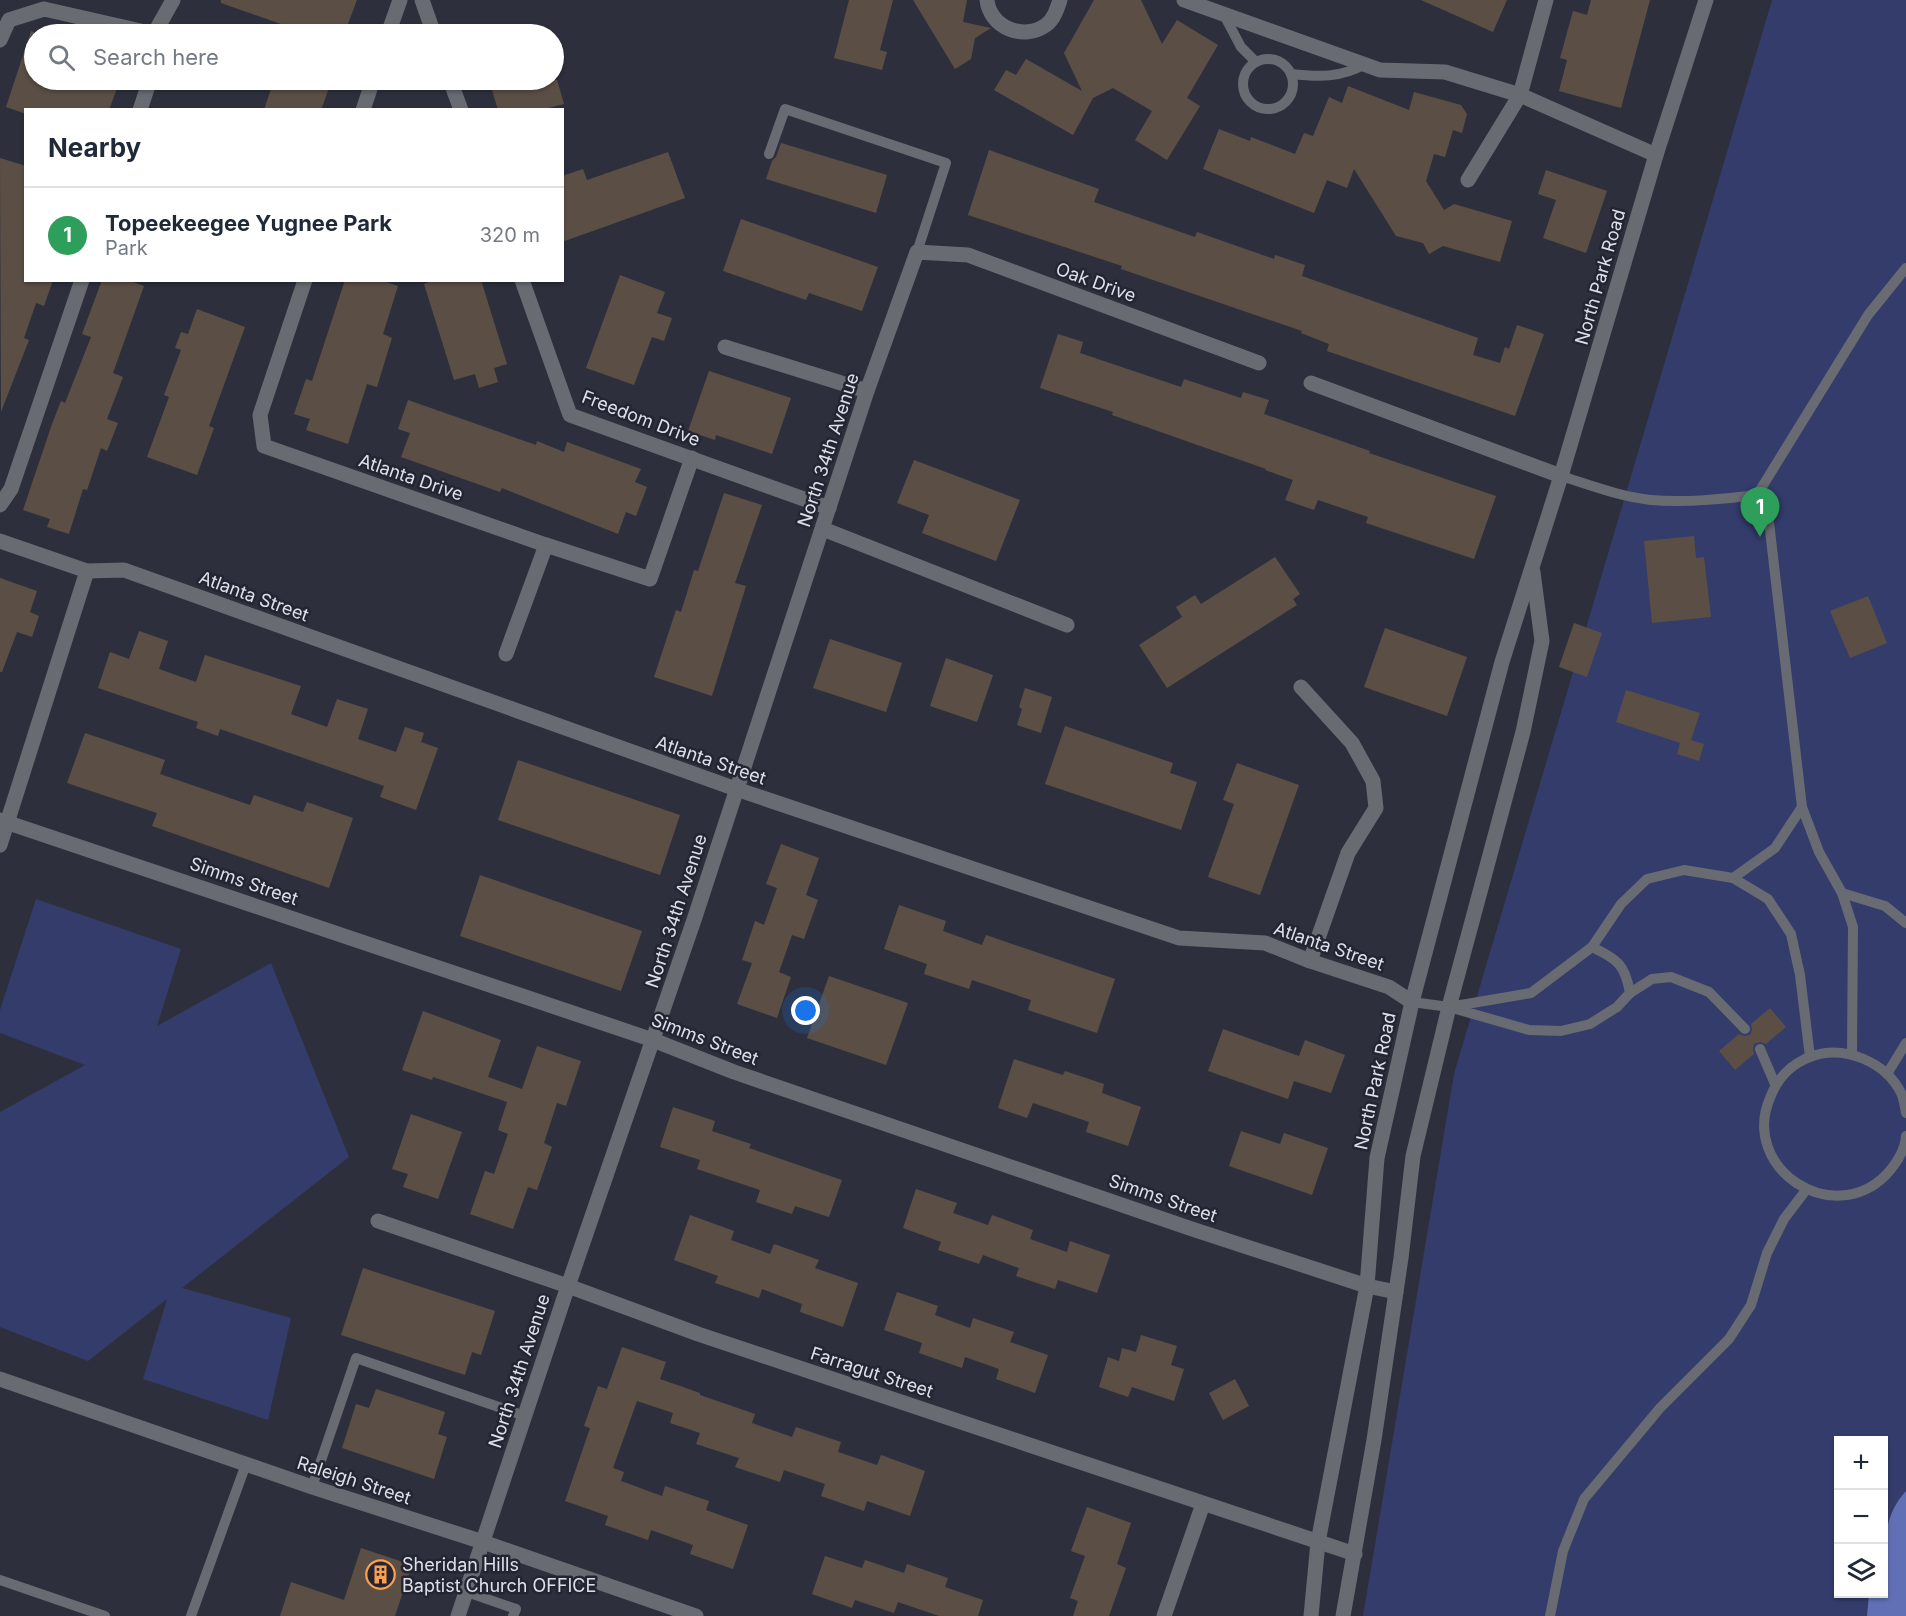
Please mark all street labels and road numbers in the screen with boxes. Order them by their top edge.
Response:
street label: North Park Road [1571,207,1629,347]
street label: Oak Drive [1053,258,1139,306]
street label: North 34th Avenue [793,370,863,530]
street label: Freedom Drive [579,386,703,450]
street label: Atlanta Drive [356,449,466,505]
street label: Atlanta Street [196,566,312,626]
street label: Atlanta Street [653,731,769,789]
street label: North 34th Avenue [641,831,711,991]
street label: Simms Street [187,853,301,909]
street label: Atlanta Street [1271,917,1387,975]
street label: Simms Street [649,1009,762,1069]
street label: North Park Road [1350,1010,1400,1152]
street label: Simms Street [1106,1170,1220,1226]
street label: North 34th Avenue [484,1291,554,1451]
street label: Farragut Street [808,1342,936,1402]
street label: Raleigh Street [294,1452,414,1508]

